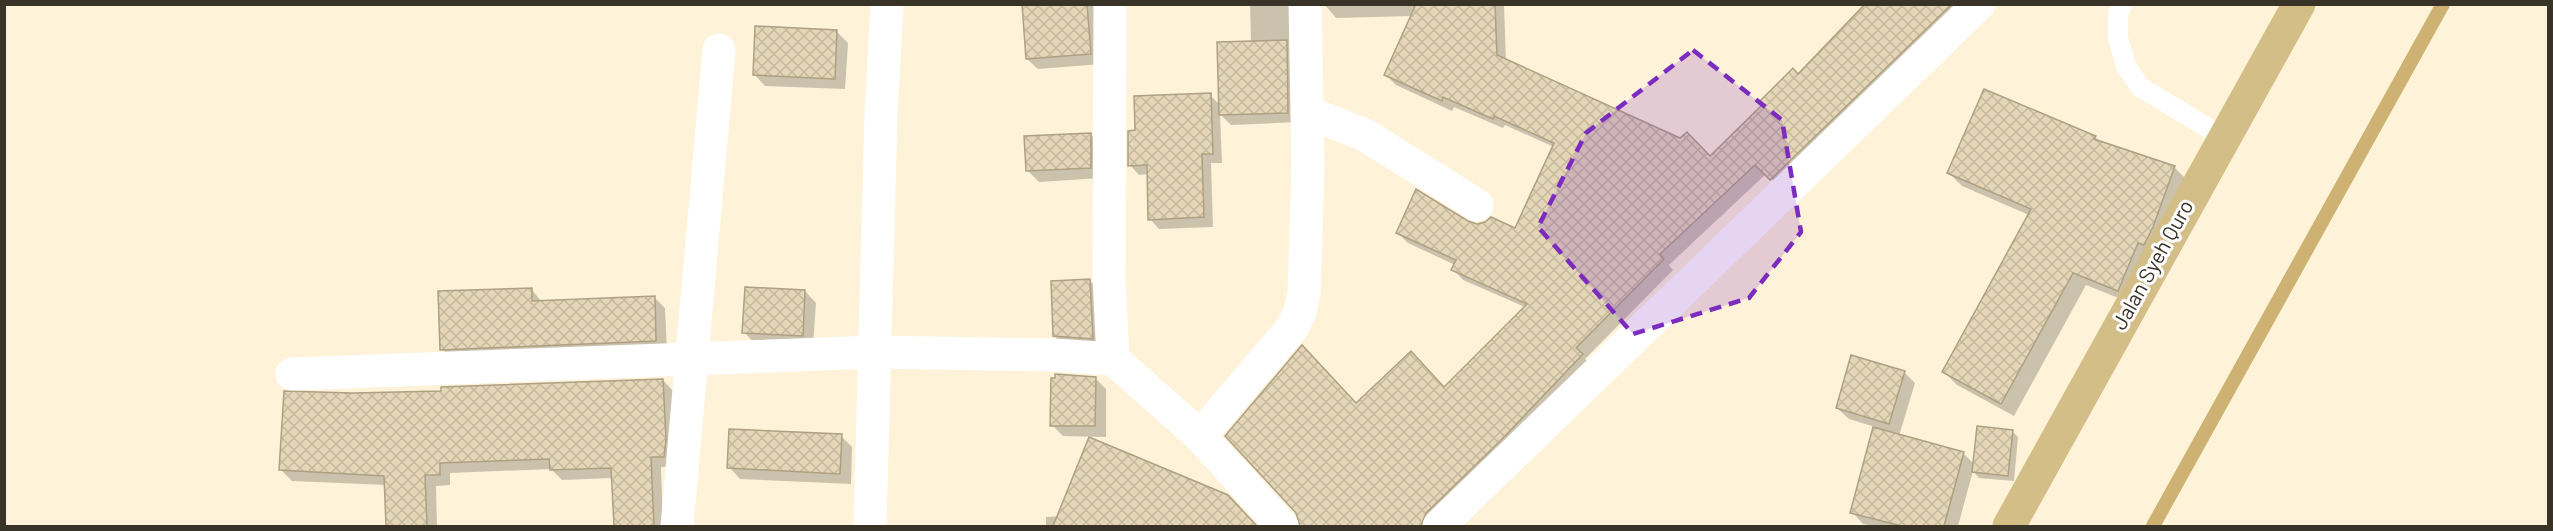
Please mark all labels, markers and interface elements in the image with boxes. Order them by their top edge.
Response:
street label: Jalan Syeh Quro [2106,195,2198,334]

